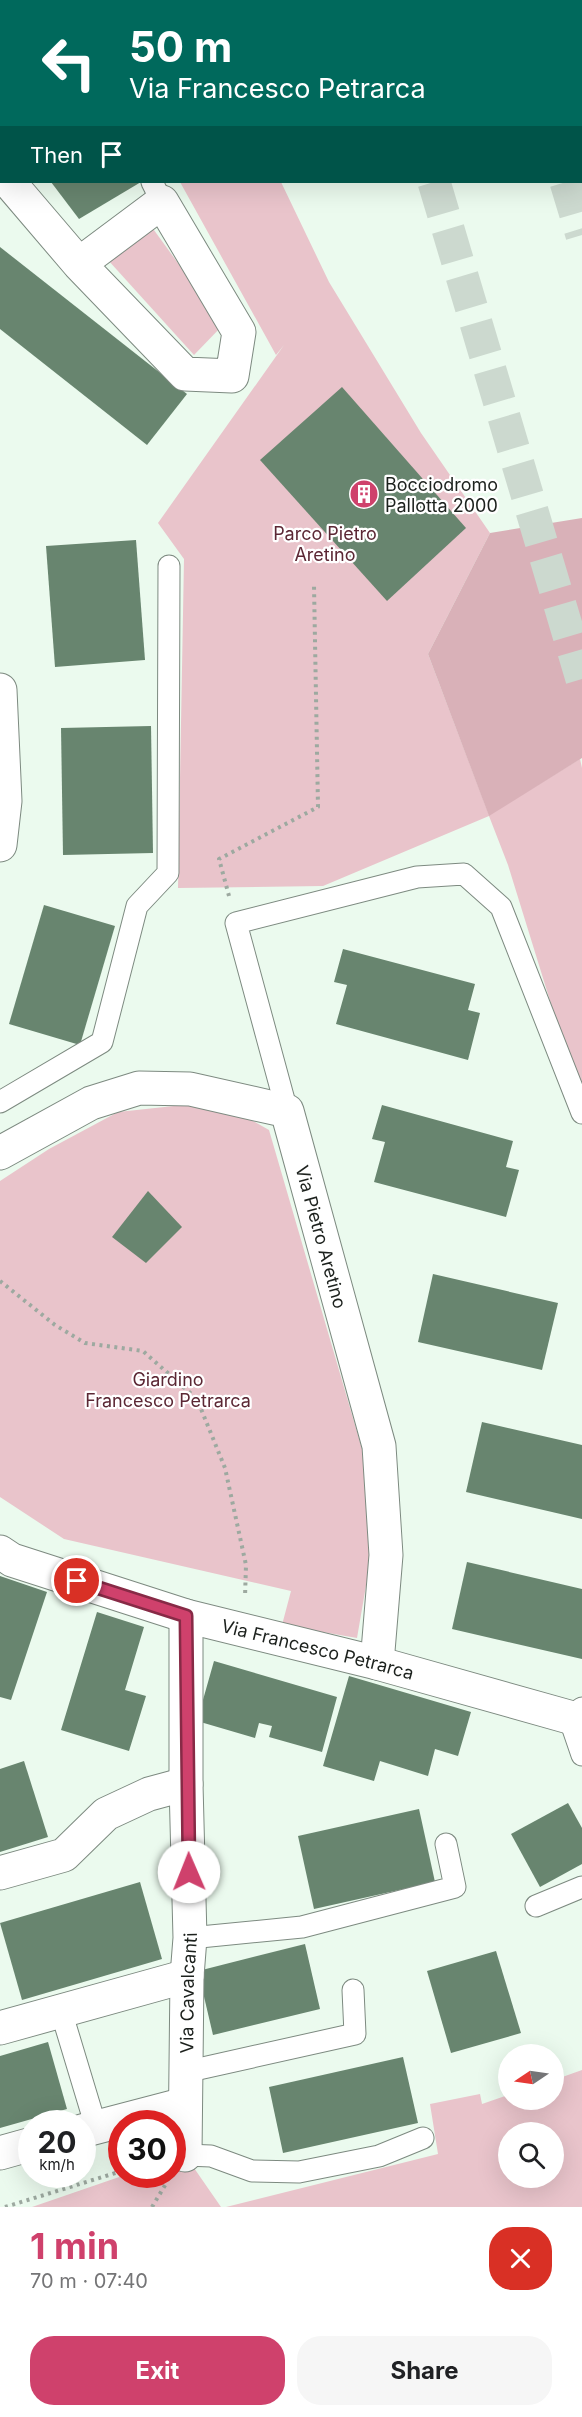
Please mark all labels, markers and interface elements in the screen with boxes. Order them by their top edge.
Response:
text: 50 m [129,21,232,72]
icon: left [30,24,108,102]
text: Via Francesco Petrarca [129,72,426,105]
icon: arrive [95,138,128,171]
text: Then [30,142,83,168]
place label: Bocciodromo Pallotta 2000 [385,474,498,516]
building icon: Bocciodromo Pallotta 2000 [348,478,380,510]
park label: Parco Pietro Aretino [273,523,377,565]
street label: Via Pietro Aretino [292,1163,351,1311]
park label: Giardino Francesco Petrarca [85,1369,251,1411]
pin [51,1555,102,1606]
icon: arrive [60,1564,93,1597]
street label: Via Francesco Petrarca [219,1615,416,1683]
position arrow [157,1840,221,1904]
street label: Via Cavalcanti [176,1932,201,2054]
north arrow [498,2044,564,2110]
map controls [498,2044,564,2188]
speed limit sign: 30 [108,2110,186,2188]
button: search [498,2122,564,2188]
text: 20 [37,2124,77,2160]
text: km/h [39,2155,75,2174]
text: 1 min [30,2224,119,2268]
button: close [489,2227,552,2290]
text: 70 m · 07:40 [30,2269,148,2293]
button: Exit [30,2336,285,2405]
button: Share [297,2336,552,2405]

